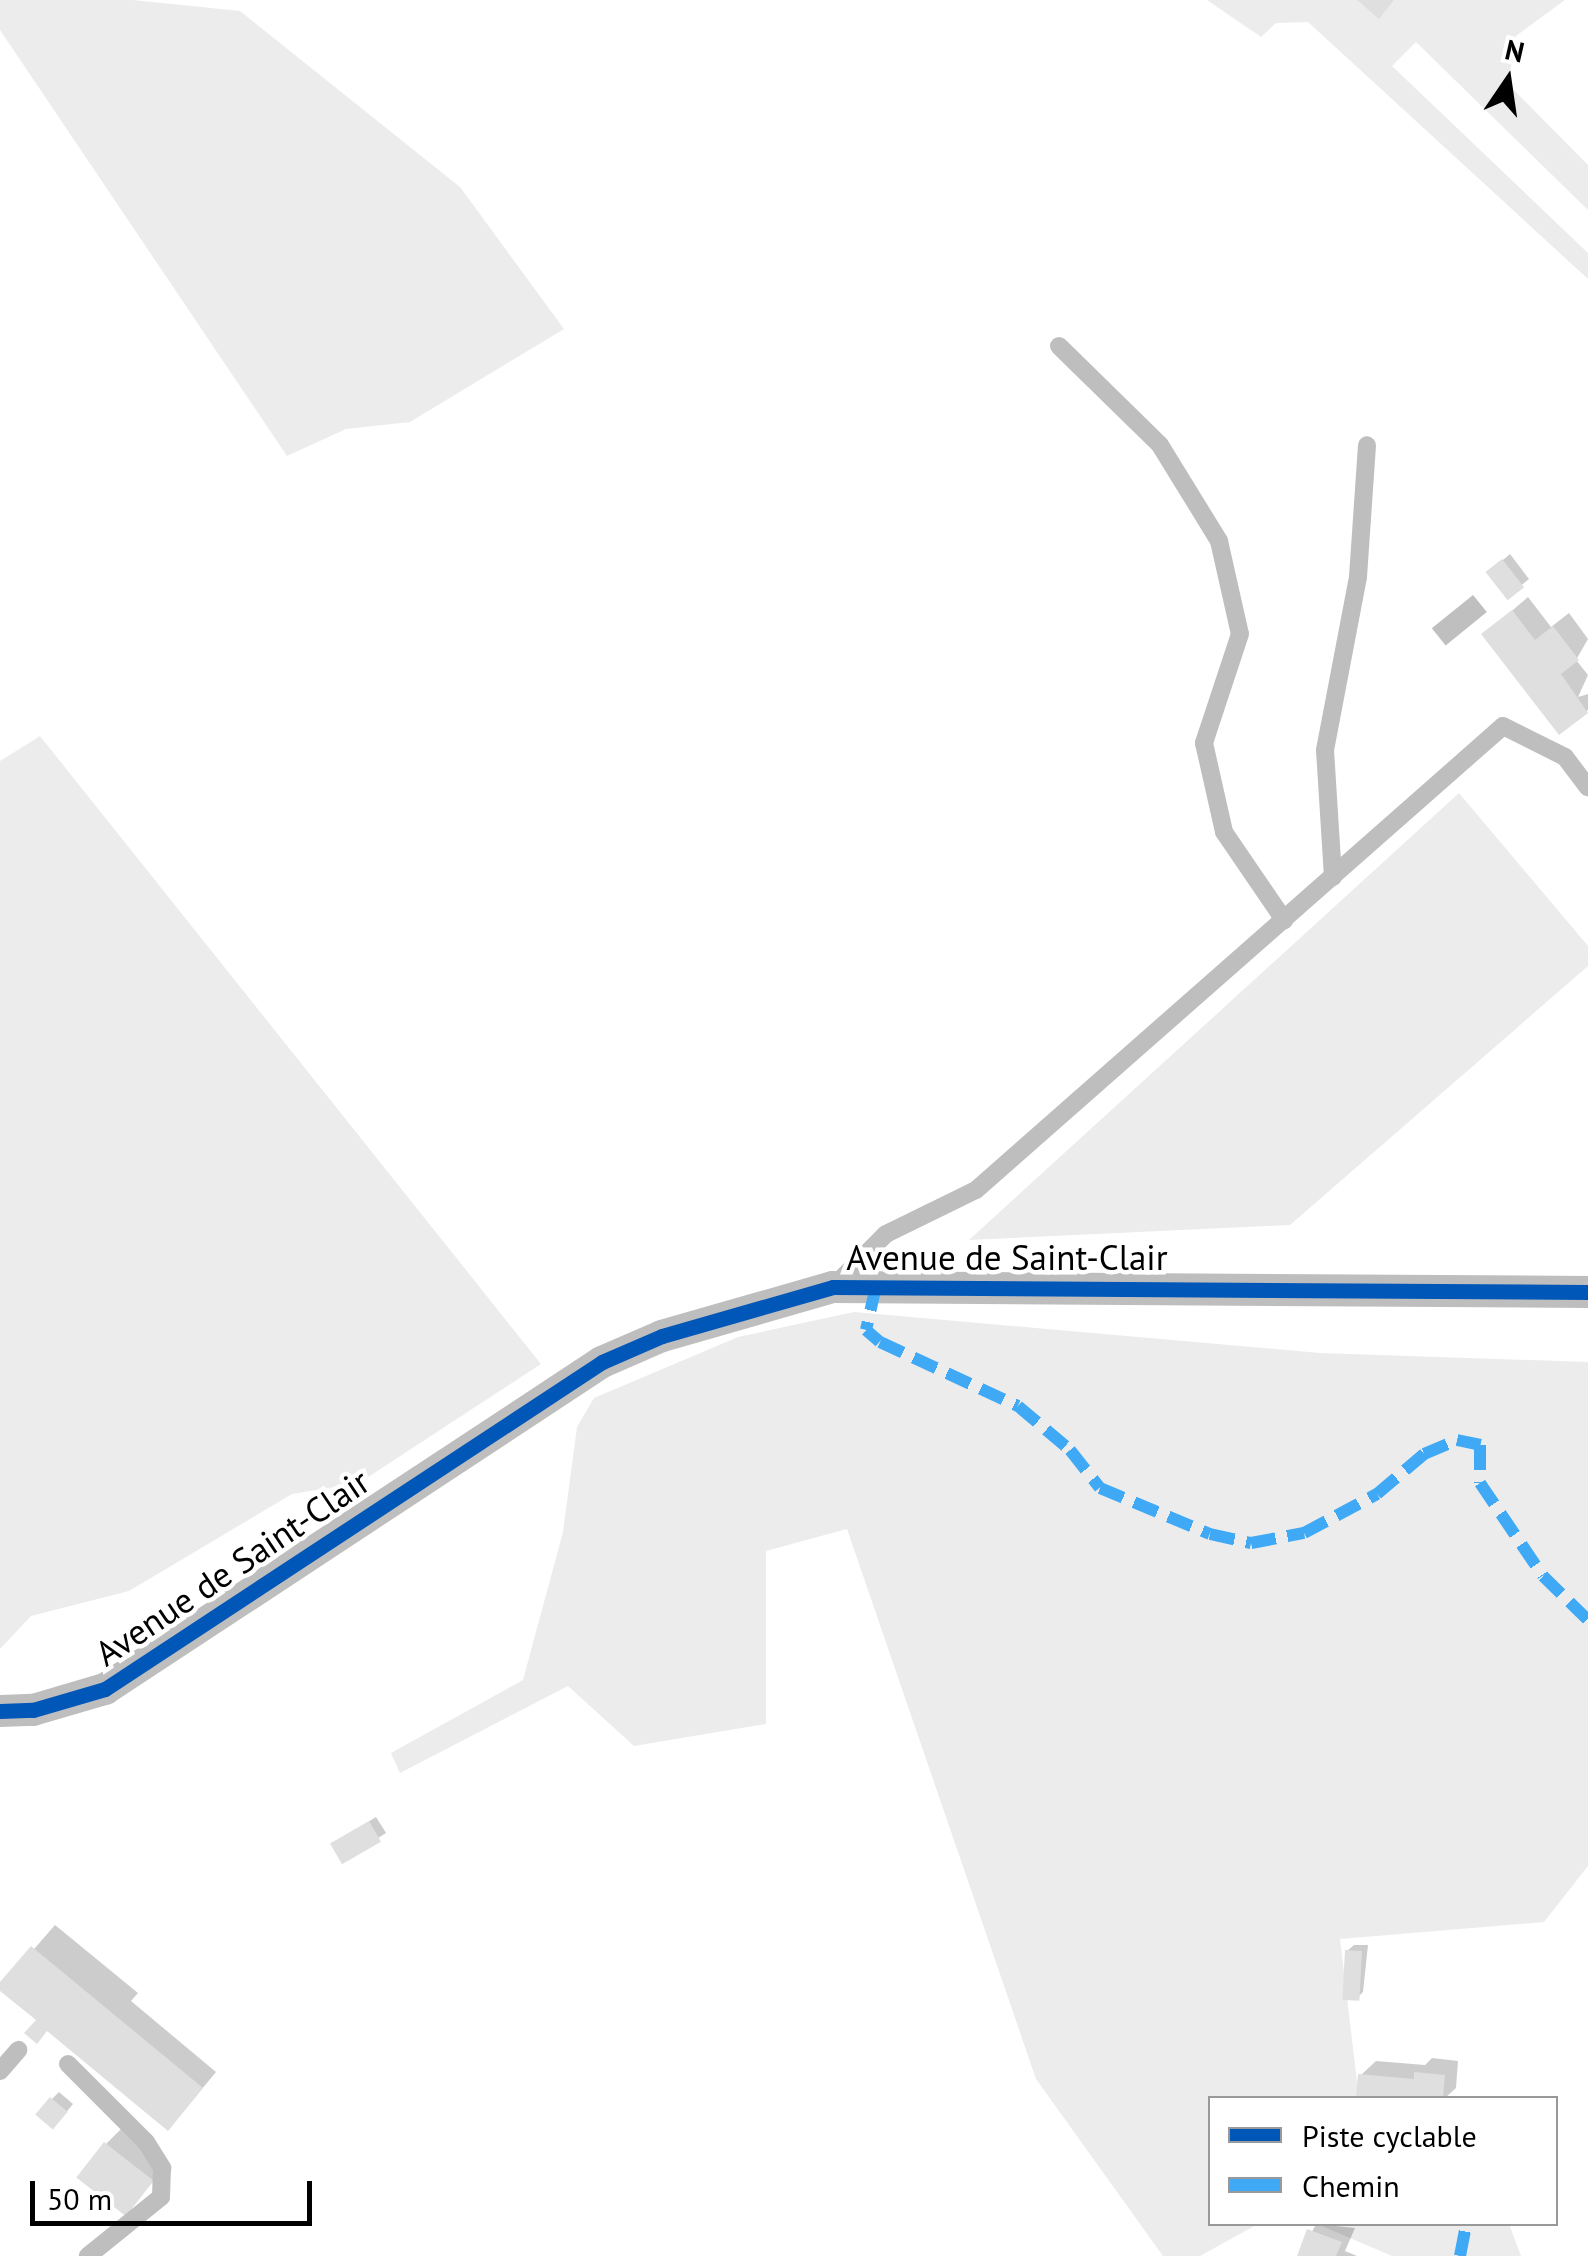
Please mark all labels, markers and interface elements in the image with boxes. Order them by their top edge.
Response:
north arrow [1458,30,1558,130]
text: N [1502,30,1528,70]
street label: Avenue de Saint-Clair [846,1236,1168,1278]
street label: Avenue de Saint-Clair [87,1460,377,1674]
legend [1208,2096,1558,2226]
text: Piste cyclable [1302,2116,1477,2155]
scale bar [35,2161,318,2223]
text: Chemin [1302,2166,1400,2205]
text: 50 m [47,2179,112,2218]

